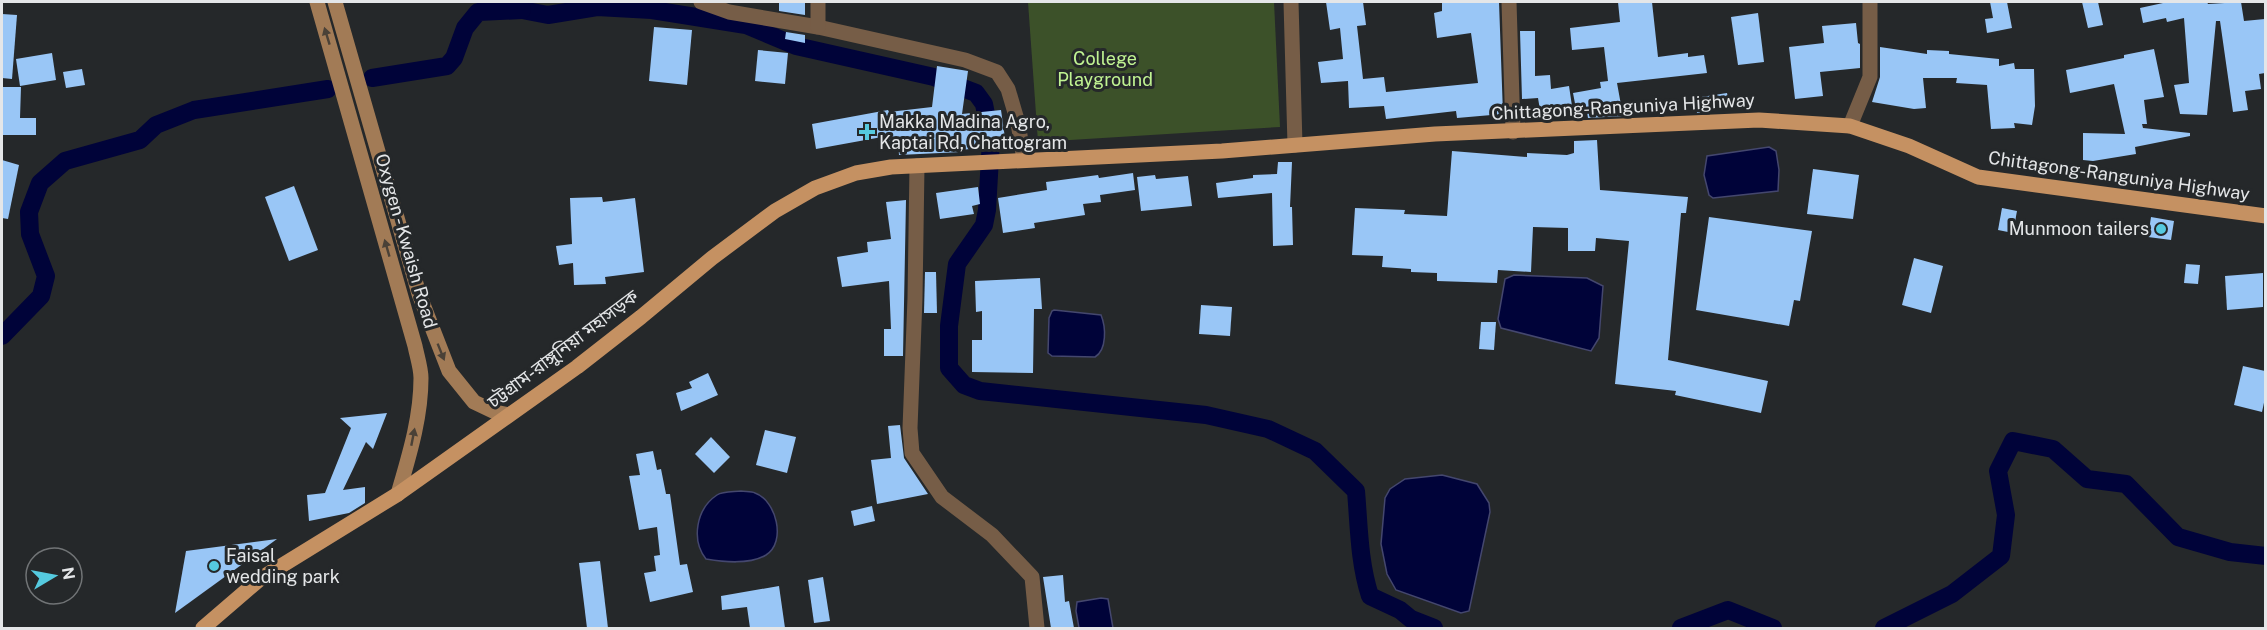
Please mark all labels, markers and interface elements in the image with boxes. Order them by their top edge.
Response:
one-way arrow [322,27,331,45]
park label: College Playground [1057,48,1153,90]
street label: Chittagong-Ranguniya Highway [1491,89,1756,124]
place label: Makka Madina Agro, Kaptai Rd, Chattogram [879,111,1067,153]
marker: Makka Madina Agro, Kaptai Rd, Chattogram [860,125,874,139]
street label: Chittagong-Ranguniya Highway [1987,147,2252,204]
street label: Oxygen - Kwaish Road [371,151,441,331]
place label: Munmoon tailers [2009,218,2149,239]
marker: Munmoon tailers [2154,222,2168,236]
one-way arrow [382,238,391,256]
street label: চট্টগ্রাম-রাঙ্গুনিয়া মহাসড়ক [483,285,643,413]
one-way arrow [437,344,447,362]
one-way arrow [409,428,418,447]
place label: Faisal wedding park [226,545,340,587]
north arrow [24,546,84,606]
marker: Faisal wedding park [207,559,221,573]
text: N [58,566,79,581]

